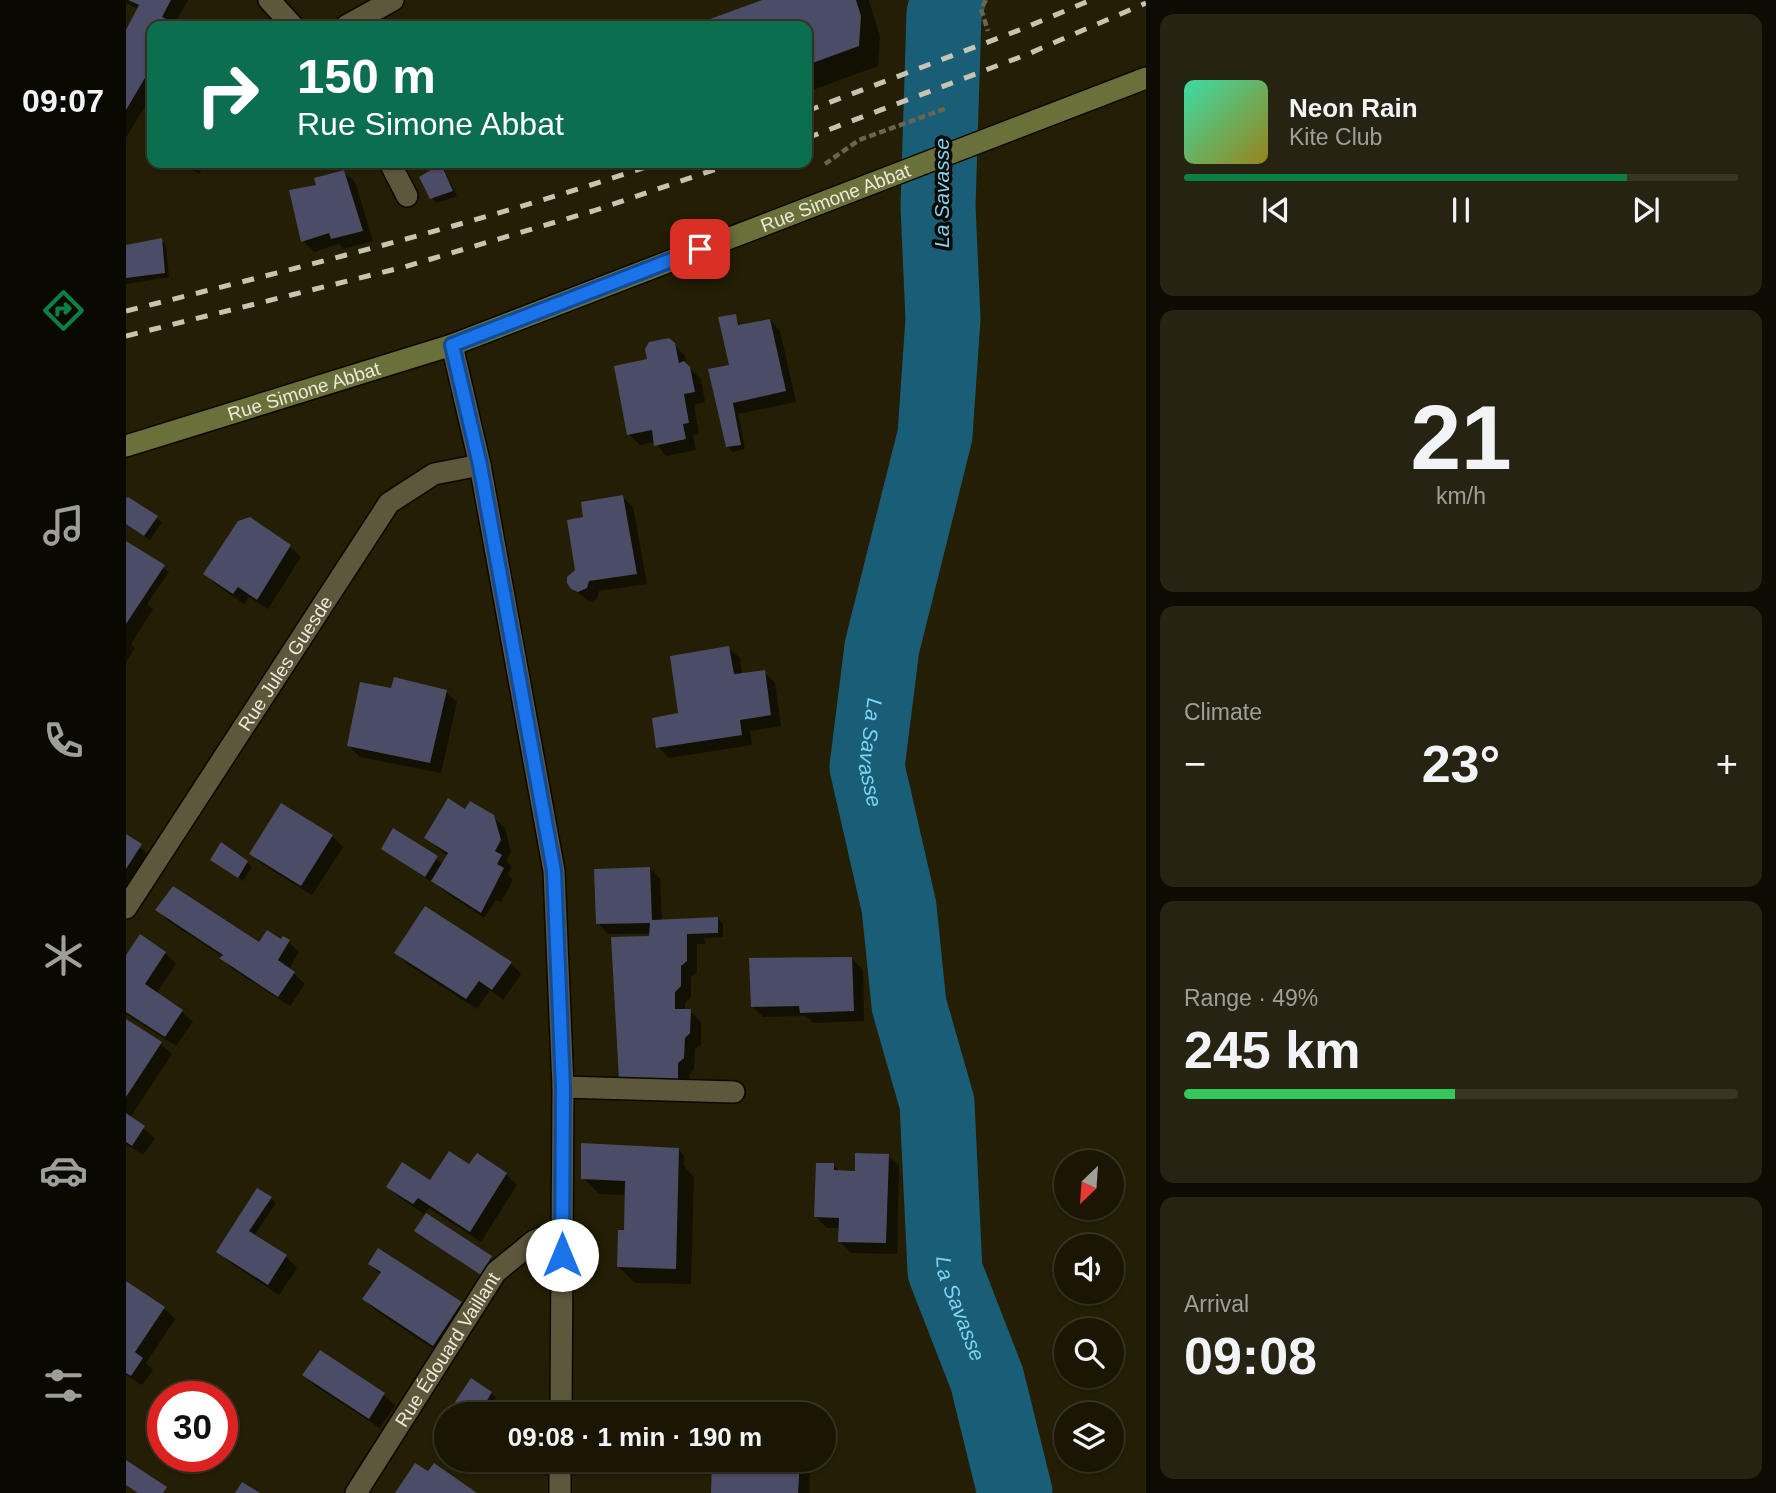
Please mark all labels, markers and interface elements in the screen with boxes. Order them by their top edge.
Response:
icon: right [182,49,273,140]
text: 150 m [297,49,436,103]
text: 09:07 [22,83,104,119]
text: Neon Rain [1289,93,1418,123]
text: Rue Simone Abbat [297,106,564,142]
text: Kite Club [1289,124,1382,150]
water label: La Savasse [930,138,953,248]
street label: Rue Simone Abbat [758,159,914,236]
icon: previous [1257,191,1295,229]
icon: pause [1442,191,1480,229]
icon: next [1627,191,1665,229]
pin [670,219,730,279]
icon: arrive [681,230,719,268]
icon: directions [39,286,88,335]
street label: Rue Simone Abbat [225,357,383,424]
text: 21 [1410,387,1512,488]
text: km/h [1436,483,1486,509]
icon: music [39,501,88,550]
street label: Rue Jules Guesde [234,592,336,734]
water label: La Savasse [855,697,887,809]
text: Climate [1184,699,1262,725]
icon: phone [39,716,88,765]
text: 23° [1422,735,1500,793]
text: − [1184,743,1206,785]
text: + [1716,743,1738,785]
icon: climate [39,931,88,980]
text: Range · 49% [1184,985,1318,1011]
text: 245 km [1184,1021,1360,1079]
icon: car [39,1146,88,1195]
north arrow [1054,1150,1124,1220]
map controls [1054,1150,1124,1472]
position arrow [525,1218,599,1292]
button: sound [1054,1234,1124,1304]
water label: La Savasse [933,1256,990,1364]
street label: Rue Édouard Vaillant [390,1268,504,1430]
text: Arrival [1184,1291,1249,1317]
button: search [1054,1318,1124,1388]
text: 09:08 [1184,1327,1317,1385]
icon: filters [39,1361,88,1410]
speed limit sign: 30 [147,1381,238,1472]
button: layers [1054,1402,1124,1472]
text: 09:08 · 1 min · 190 m [508,1422,762,1452]

